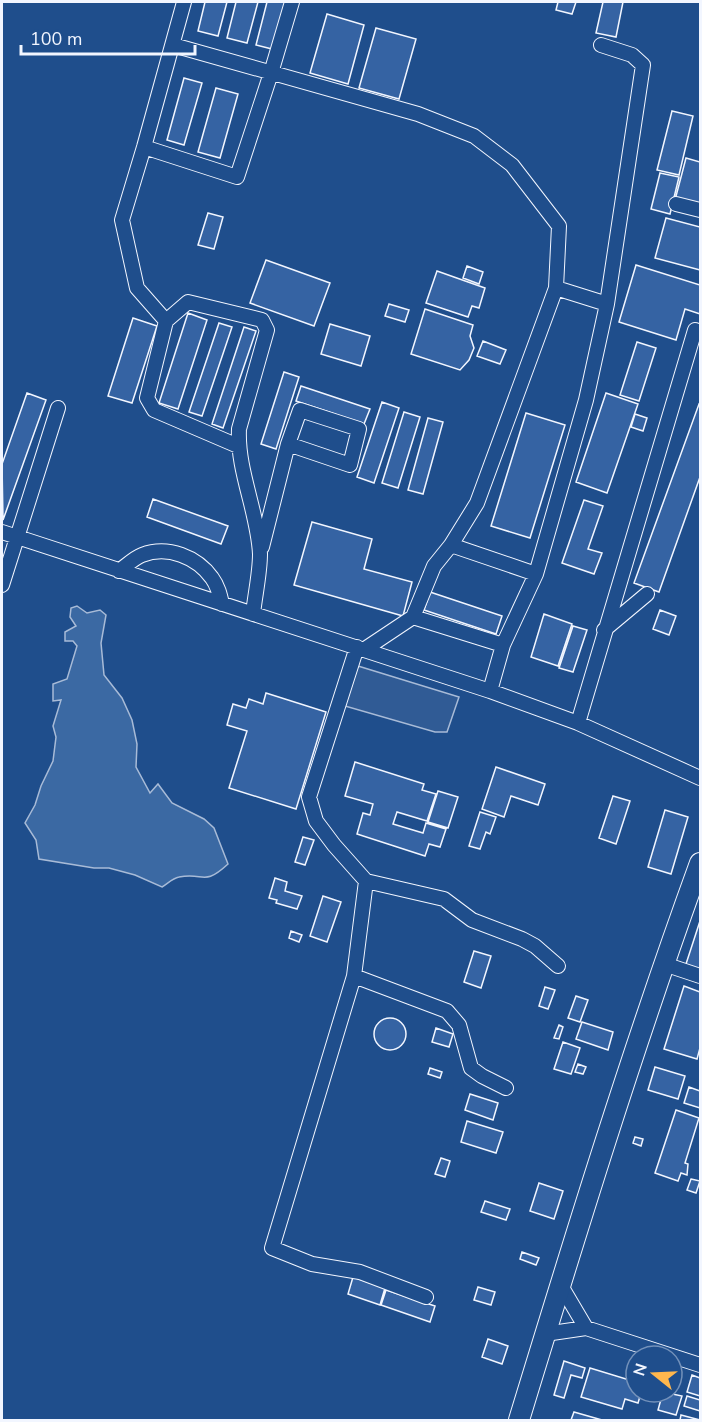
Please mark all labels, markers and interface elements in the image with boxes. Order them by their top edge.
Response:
scale bar [21,18,195,56]
text: 100 m [30,27,82,51]
north arrow [624,1344,684,1404]
text: N [628,1361,653,1379]

